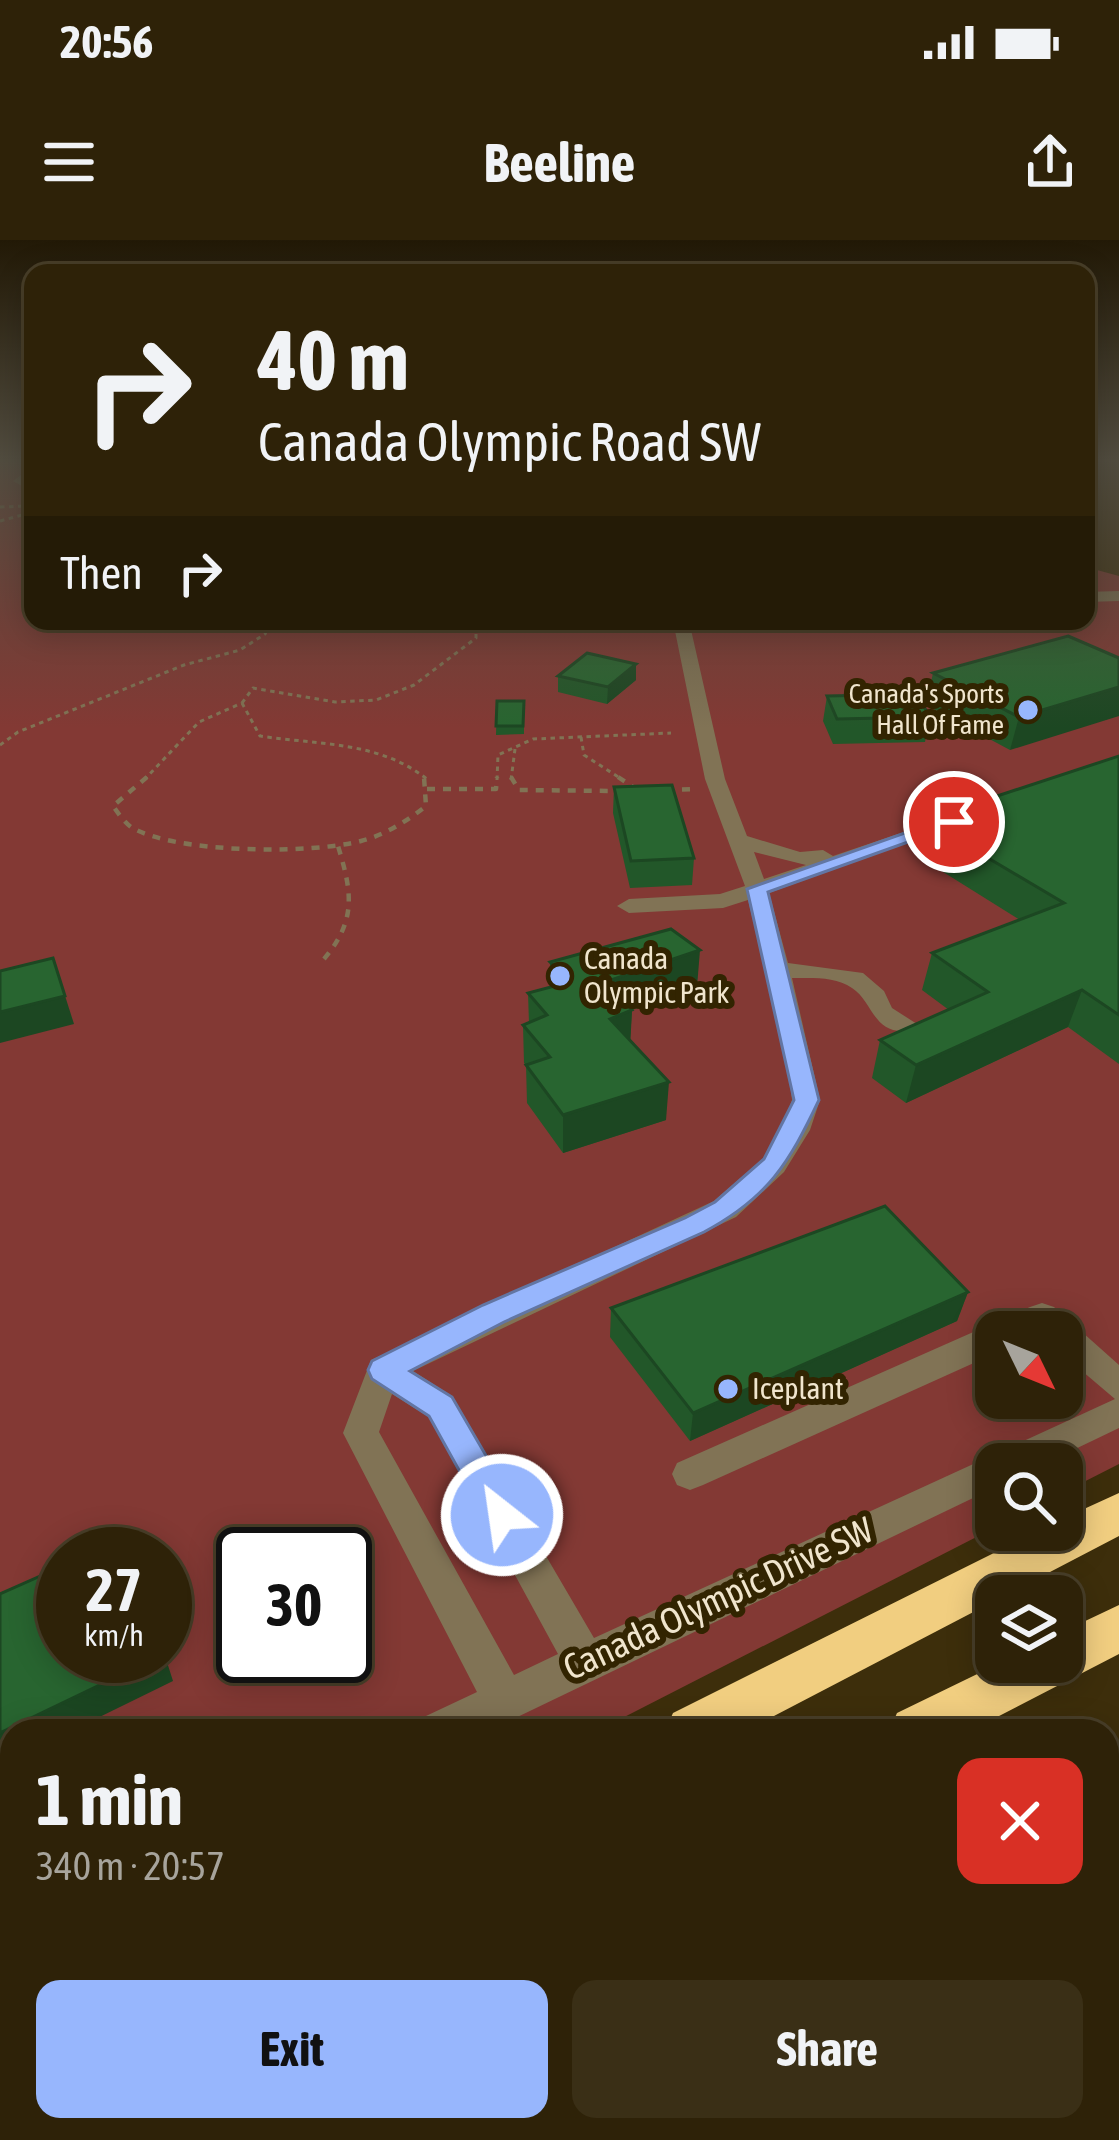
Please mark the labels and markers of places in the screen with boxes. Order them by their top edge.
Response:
place label: Canada's Sports Hall Of Fame [849,678,1004,740]
marker: Canada's Sports Hall Of Fame [1015,697,1041,723]
pin [903,771,1005,873]
place label: Canada Olympic Park [584,941,730,1009]
marker: Canada Olympic Park [547,963,573,989]
place label: Iceplant [752,1371,844,1405]
marker: Iceplant [715,1376,741,1402]

